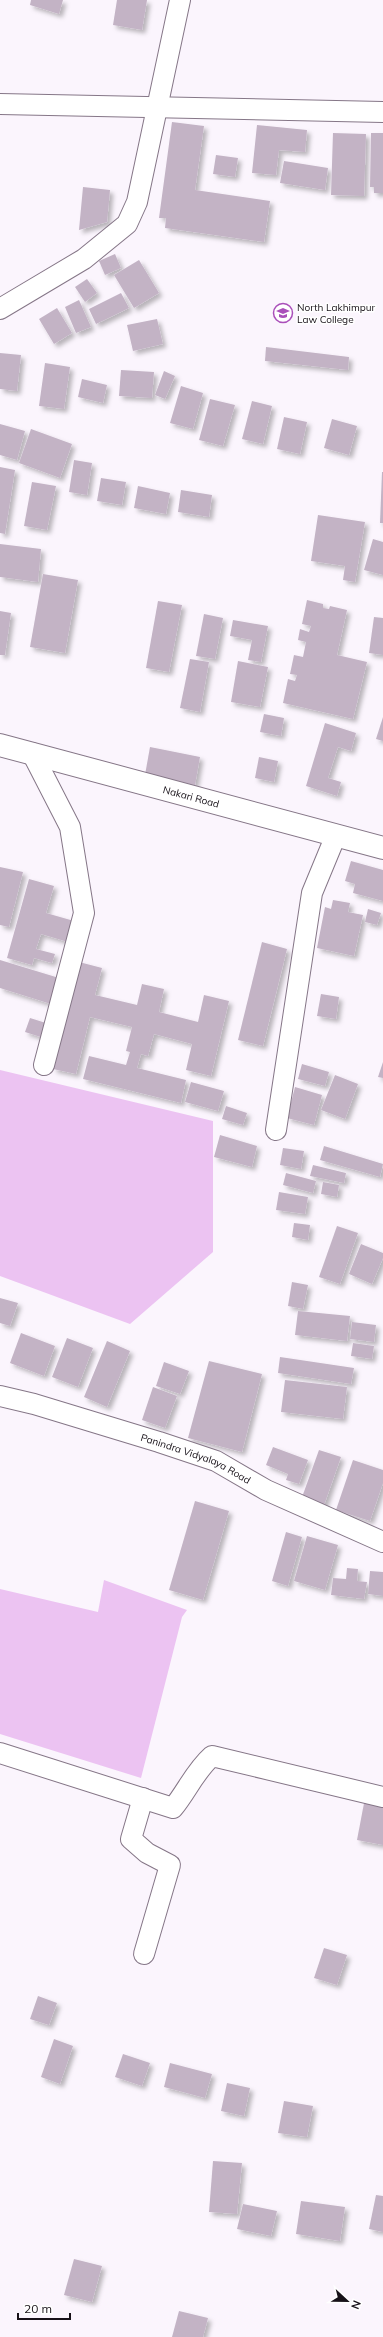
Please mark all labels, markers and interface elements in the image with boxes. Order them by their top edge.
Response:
place label: North Lakhimpur Law College [297,301,375,326]
school or university icon: North Lakhimpur Law College [272,302,294,324]
street label: Nakari Road [161,783,221,811]
street label: Panindra Vidyalaya Road [139,1431,253,1487]
north arrow [327,2281,367,2321]
scale bar [18,2295,70,2321]
text: N [348,2298,364,2311]
text: 20 m [24,2301,52,2316]

